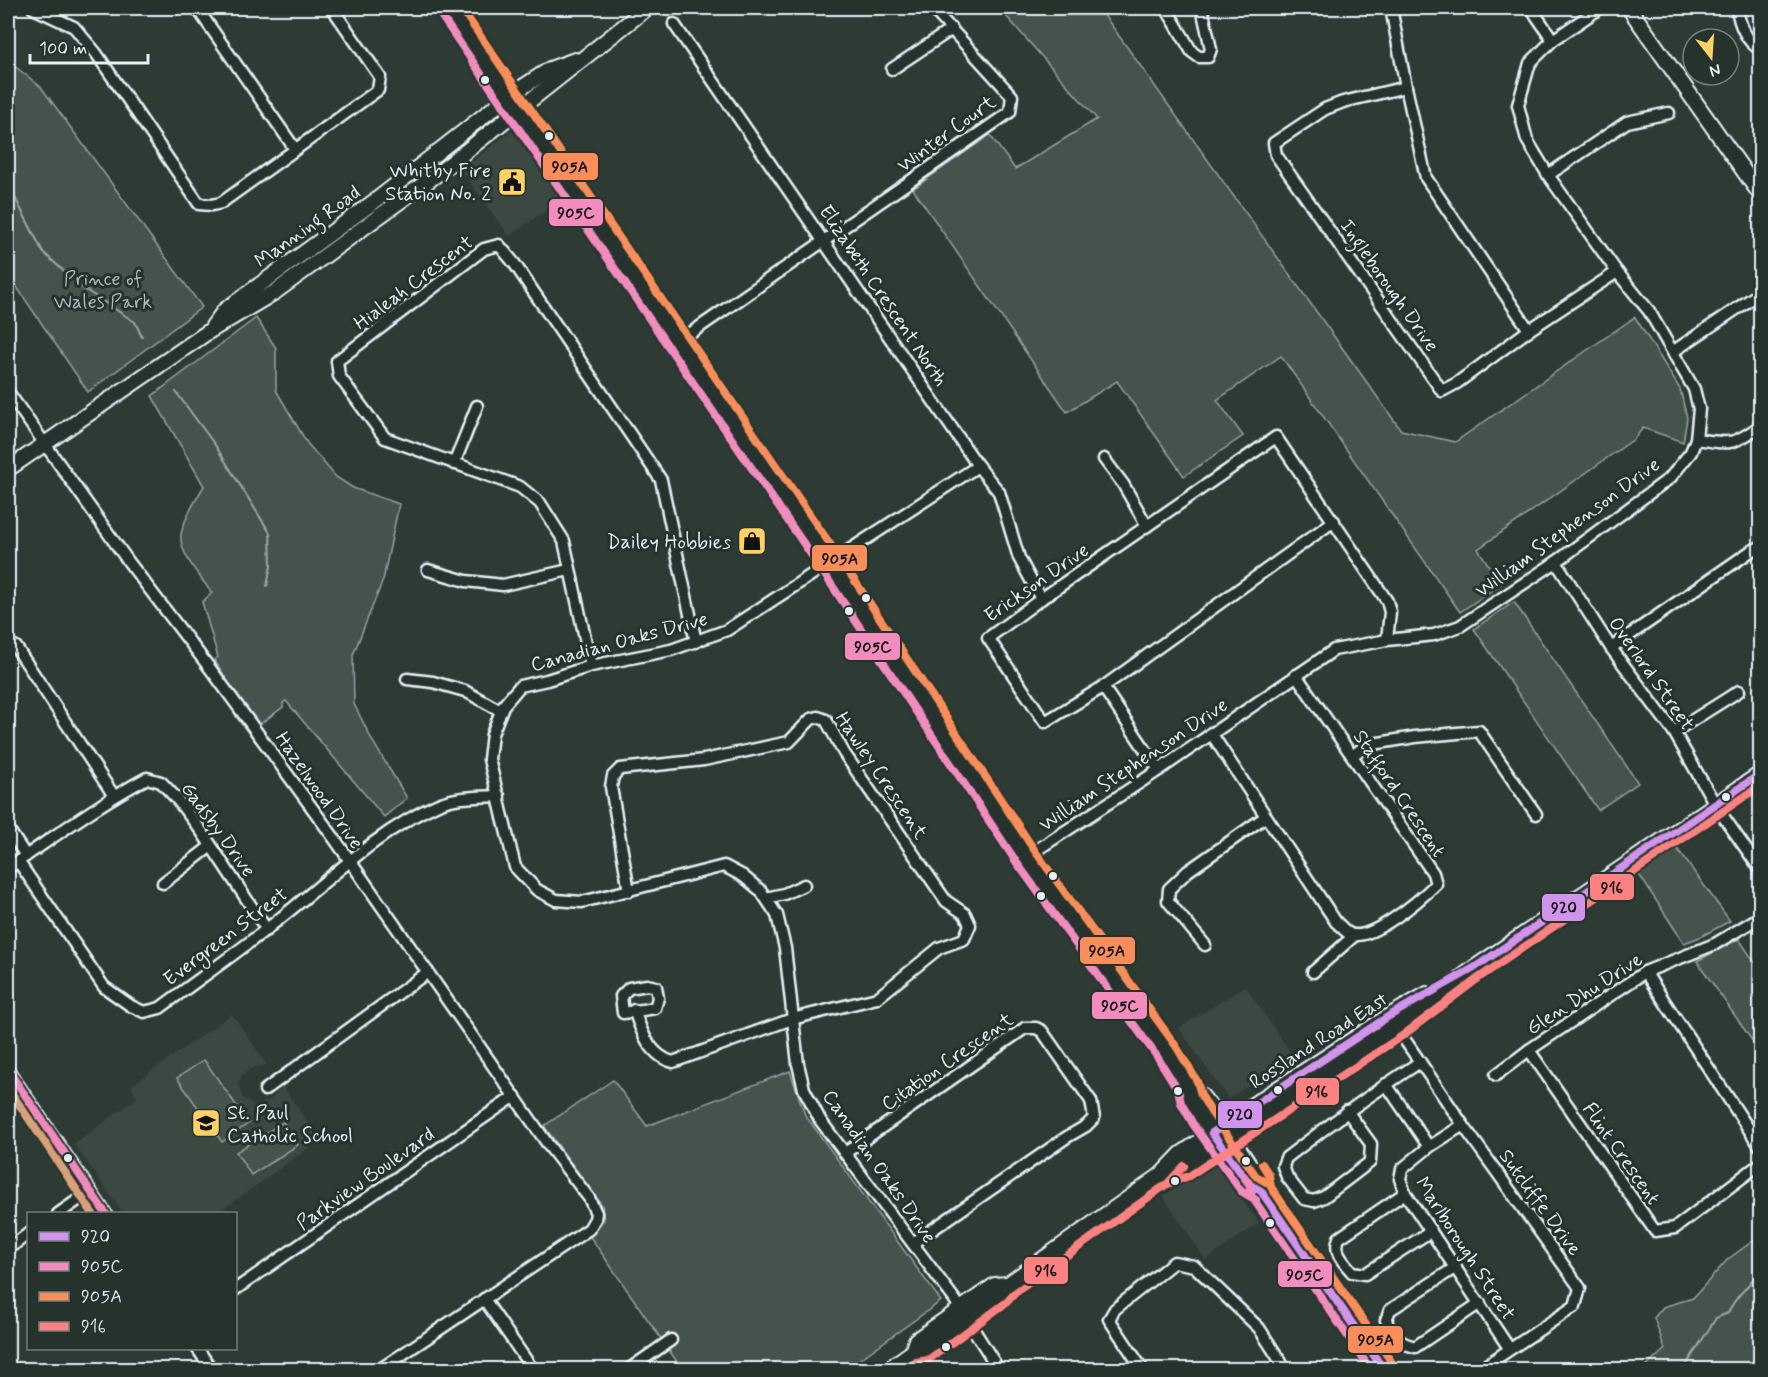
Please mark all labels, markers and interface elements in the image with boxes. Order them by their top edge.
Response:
scale bar [30,27,148,65]
north arrow [1681,27,1741,87]
text: 100 m [39,37,87,61]
text: N [1707,58,1723,82]
unlabelled marker [479,74,491,86]
street label: Winter Court [892,89,1002,179]
unlabelled marker [543,130,555,142]
line badge: 905A [542,152,599,181]
text: 905A [552,157,588,178]
place label: Whitby Fire Station No. 2 [385,158,491,208]
public building icon: Whitby Fire Station No. 2 [496,166,528,198]
street label: Manning Road [249,180,368,276]
line badge: 905C [548,198,604,227]
street label: Elizabeth Crescent North [812,200,954,392]
text: 905C [557,203,595,224]
street label: Ingleborough Drive [1331,214,1445,359]
street label: Hialeah Crescent [349,229,479,337]
park label: Prince of Wales Park [54,266,152,316]
street label: William Stephenson Drive [1470,452,1666,604]
shop icon: Dailey Hobbies [736,525,768,557]
place label: Dailey Hobbies [607,529,731,556]
street label: Erickson Drive [979,537,1095,629]
line badge: 905A [811,544,868,572]
text: 905A [822,549,858,570]
unlabelled marker [860,592,872,604]
unlabelled marker [843,605,855,617]
street label: Canadian Oaks Drive [528,606,711,679]
street label: Overlord Street [1601,611,1700,736]
line badge: 905C [844,632,901,661]
text: 905C [854,637,892,658]
street label: William Stephenson Drive [1034,692,1234,839]
street label: Hawley Crescent [828,707,934,845]
street label: Stafford Crescent [1344,725,1451,864]
street label: Hazelwood Drive [268,727,369,855]
street label: Gadsby Drive [174,777,262,883]
unlabelled marker [1720,791,1732,803]
unlabelled marker [1047,870,1059,882]
line badge: 916 [1589,873,1635,901]
text: 916 [1601,878,1624,899]
street label: Evergreen Street [158,881,294,994]
unlabelled marker [1035,890,1047,902]
line badge: 920 [1541,893,1586,922]
text: 920 [1551,898,1577,919]
line badge: 905A [1079,936,1136,965]
text: 905A [1089,941,1125,962]
street label: Glen Dhu Drive [1521,946,1648,1042]
street label: Rossland Road East [1244,986,1393,1096]
line badge: 905C [1091,991,1148,1020]
text: 905C [1101,996,1139,1017]
street label: Citation Crescent [876,1006,1020,1118]
line badge: 916 [1295,1077,1340,1106]
text: 916 [1306,1082,1329,1103]
unlabelled marker [1272,1084,1284,1096]
street label: Canadian Oaks Drive [815,1085,942,1249]
unlabelled marker [1172,1085,1184,1097]
street label: Flint Crescent [1576,1097,1666,1210]
place label: St. Paul Catholic School [227,1100,353,1150]
line badge: 920 [1217,1100,1263,1129]
text: 920 [1227,1105,1253,1126]
school or university icon: St. Paul Catholic School [190,1107,222,1139]
street label: Parkview Boulevard [291,1121,440,1237]
street label: Sutcliffe Drive [1492,1144,1588,1262]
unlabelled marker [62,1152,74,1164]
unlabelled marker [1240,1155,1252,1167]
street label: Marlborough Street [1408,1172,1521,1326]
unlabelled marker [1169,1175,1181,1187]
legend [27,1212,237,1350]
unlabelled marker [1264,1217,1276,1229]
text: 920 [81,1225,110,1249]
text: 905C [81,1255,123,1279]
line badge: 916 [1023,1256,1069,1285]
line badge: 905C [1277,1260,1333,1288]
text: 916 [1035,1261,1058,1282]
text: 905C [1286,1265,1324,1286]
text: 905A [81,1285,122,1309]
text: 916 [81,1315,106,1339]
line badge: 905A [1347,1325,1404,1354]
text: 905A [1358,1330,1394,1351]
unlabelled marker [940,1341,952,1353]

